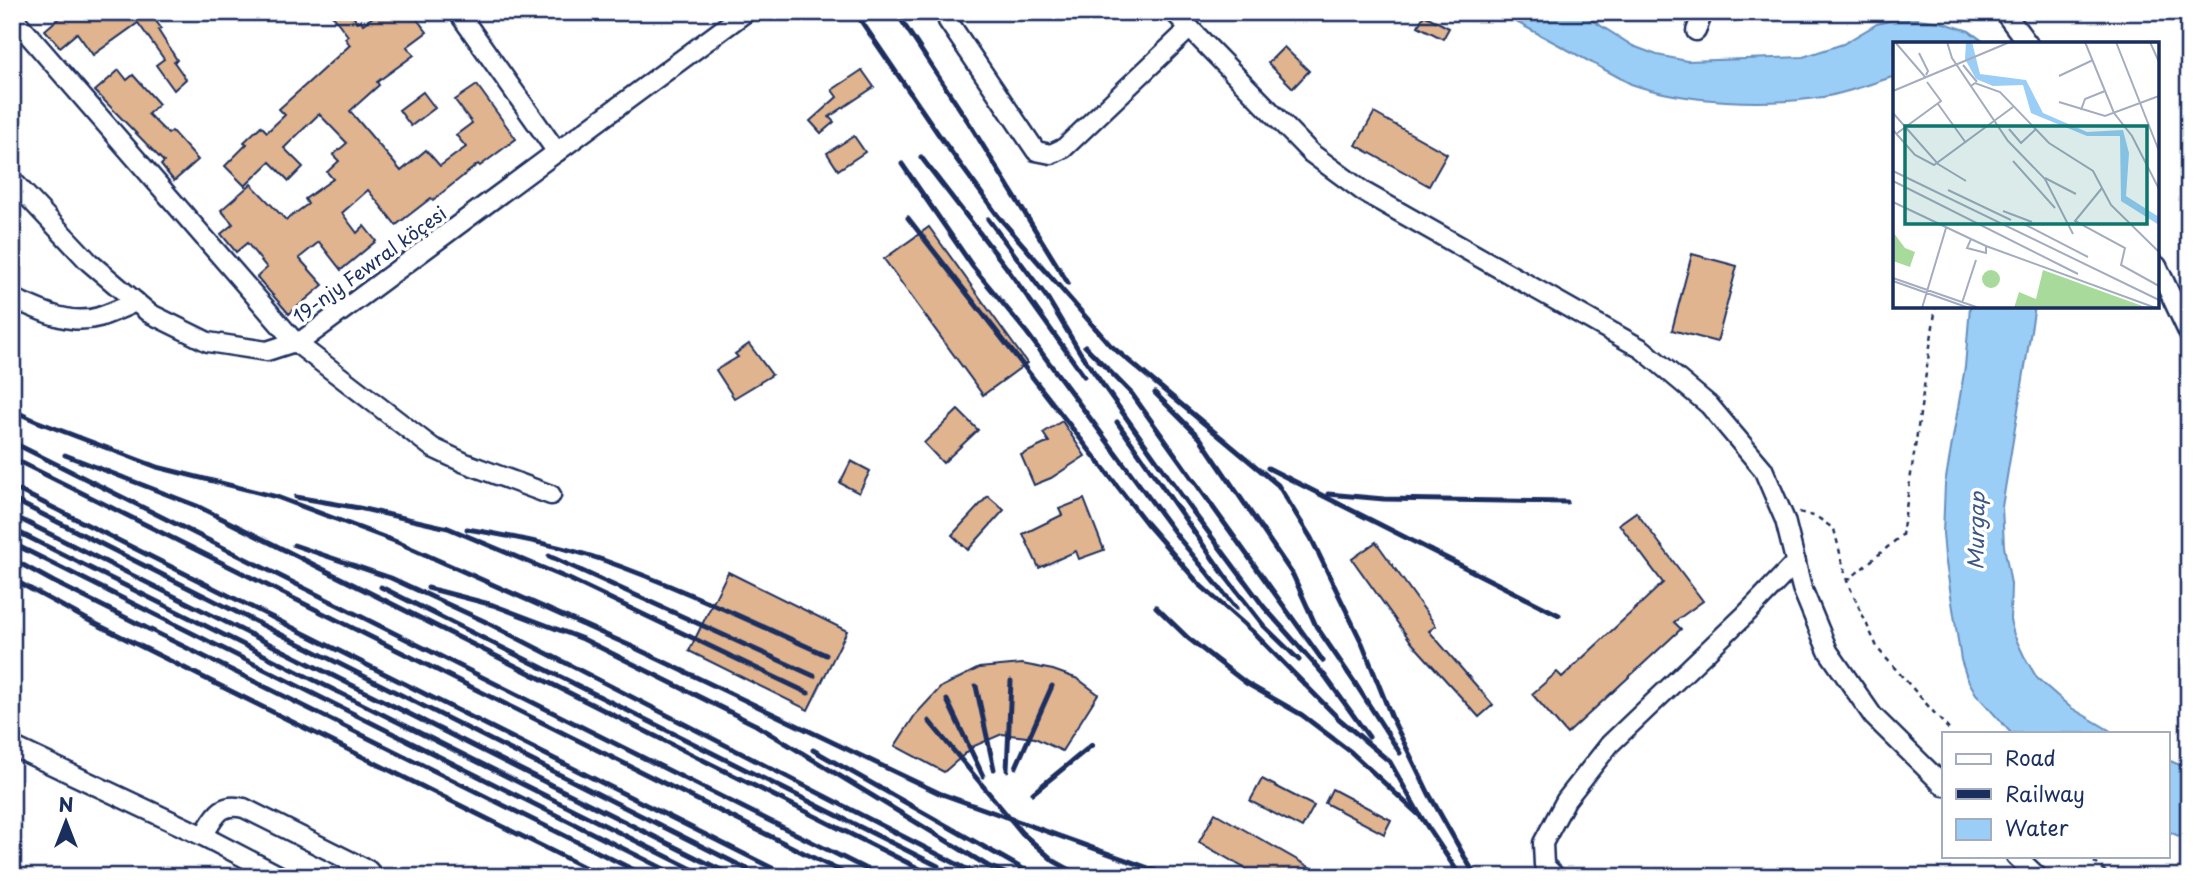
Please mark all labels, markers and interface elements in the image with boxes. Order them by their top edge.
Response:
inset map [1893,42,2159,308]
street label: 19-njy Fewral köçesi [286,199,452,329]
water label: Murgap [1958,491,1992,570]
legend [1942,732,2170,858]
text: Road [2005,741,2056,773]
text: Railway [2005,777,2085,809]
north arrow [32,788,102,858]
text: N [58,790,74,818]
text: Water [2005,811,2069,843]

